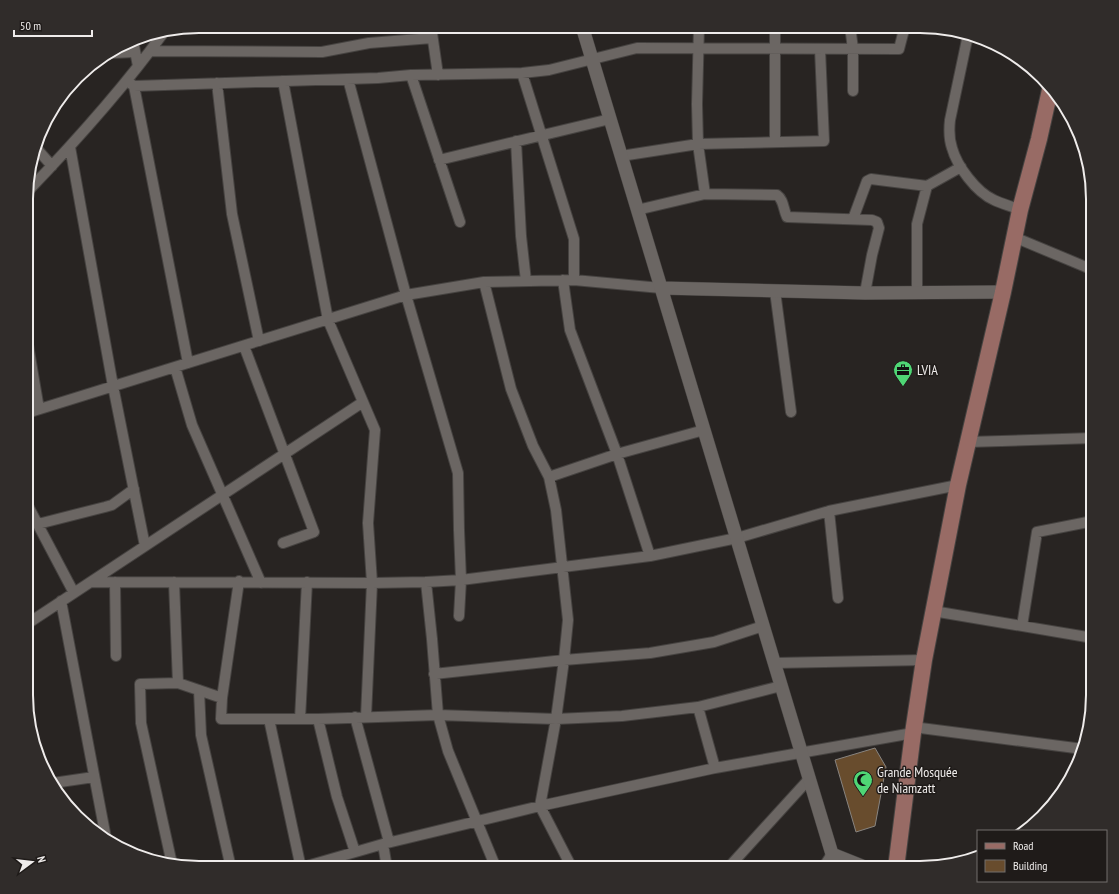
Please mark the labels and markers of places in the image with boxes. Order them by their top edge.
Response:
office icon: LVIA [892,359,914,387]
place label: LVIA [917,361,938,379]
place label: Grande Mosquée de Niamzatt [877,763,958,797]
mosque icon: Grande Mosquée de Niamzatt [852,769,874,797]

